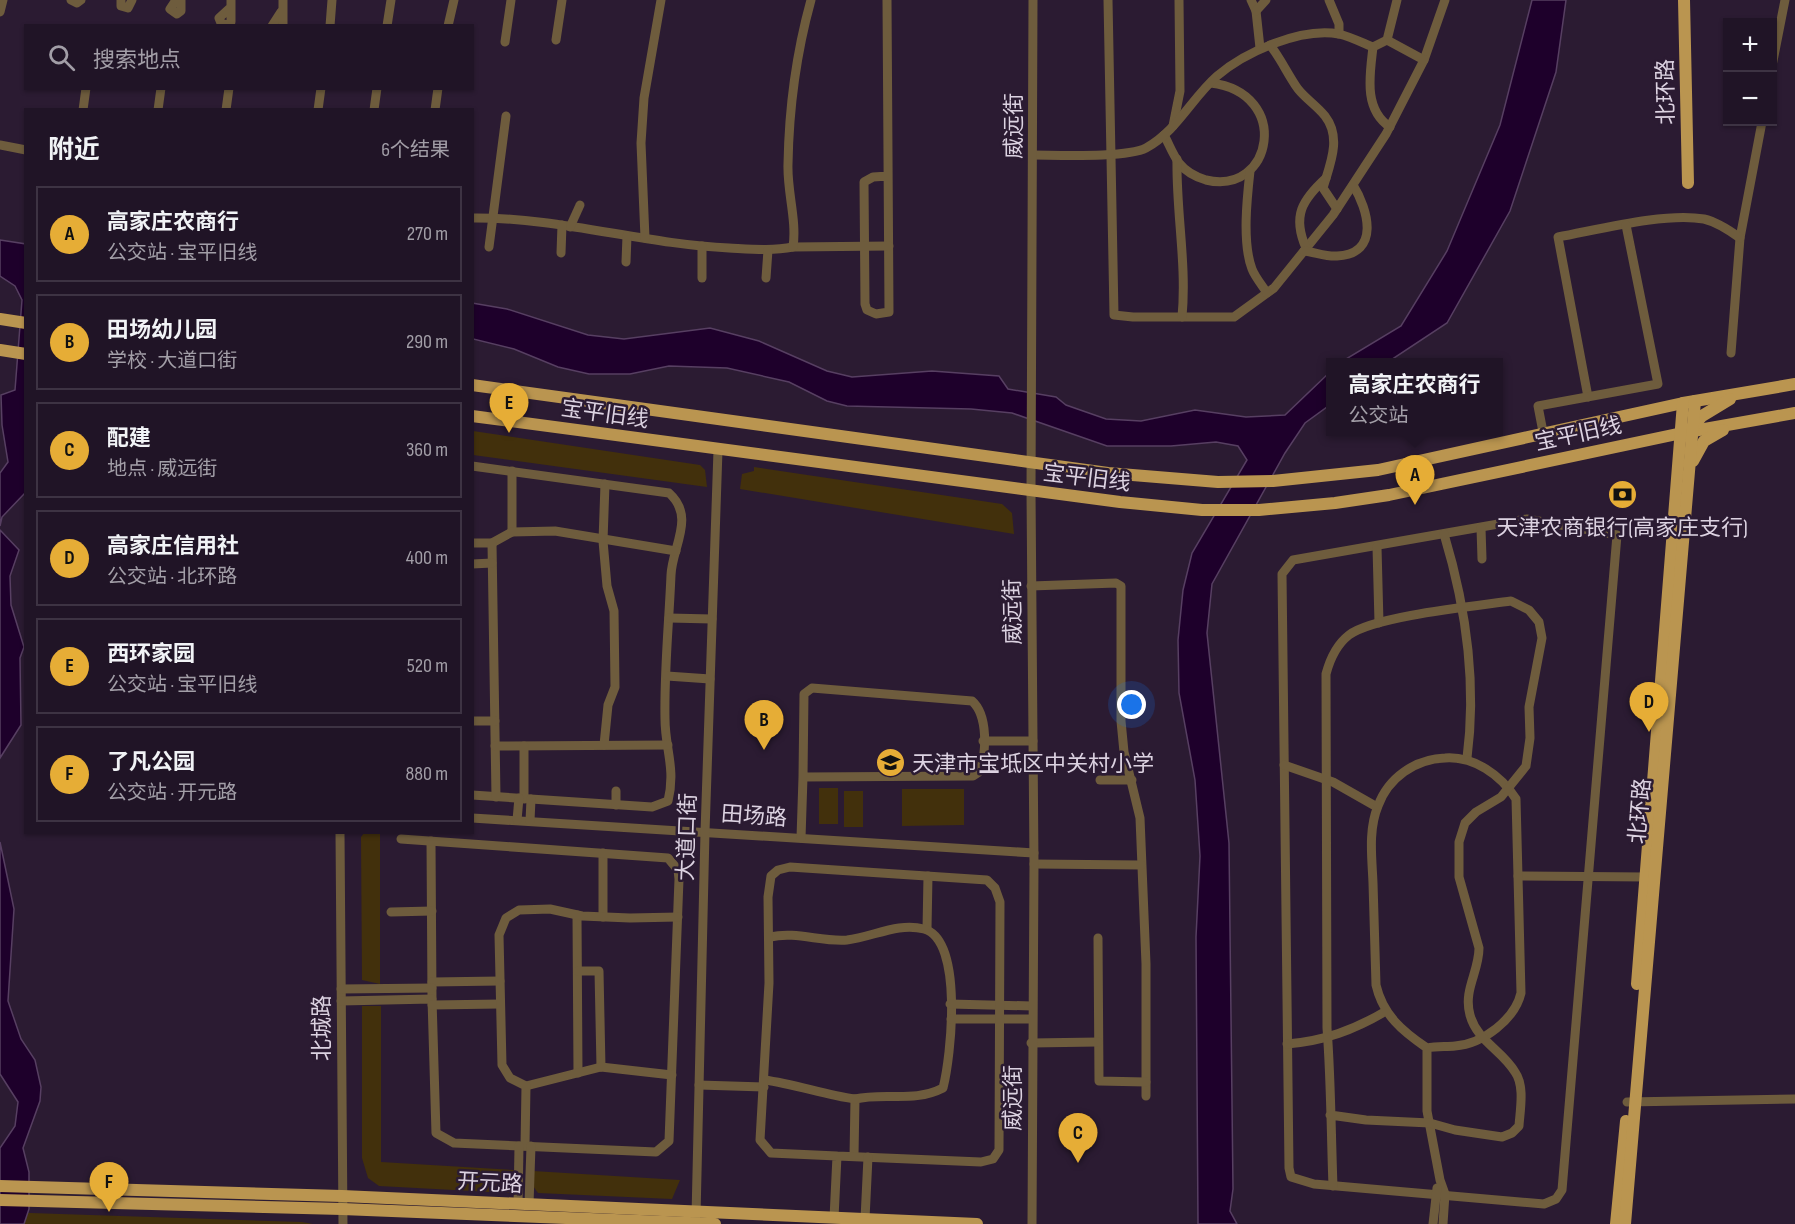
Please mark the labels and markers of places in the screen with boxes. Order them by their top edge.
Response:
pin: E [490,384,528,433]
pin: A [1396,456,1434,505]
bank icon: 天津农商银行(高家庄支行) [1606,479,1638,511]
place label: 天津农商银行(高家庄支行) [1496,515,1748,542]
pin: D [1630,682,1668,732]
pin: B [744,700,783,750]
school or university icon: 天津市宝坻区中关村小学 [875,747,907,779]
place label: 天津市宝坻区中关村小学 [912,751,1154,778]
pin: C [1058,1114,1098,1163]
pin: F [90,1162,128,1212]

